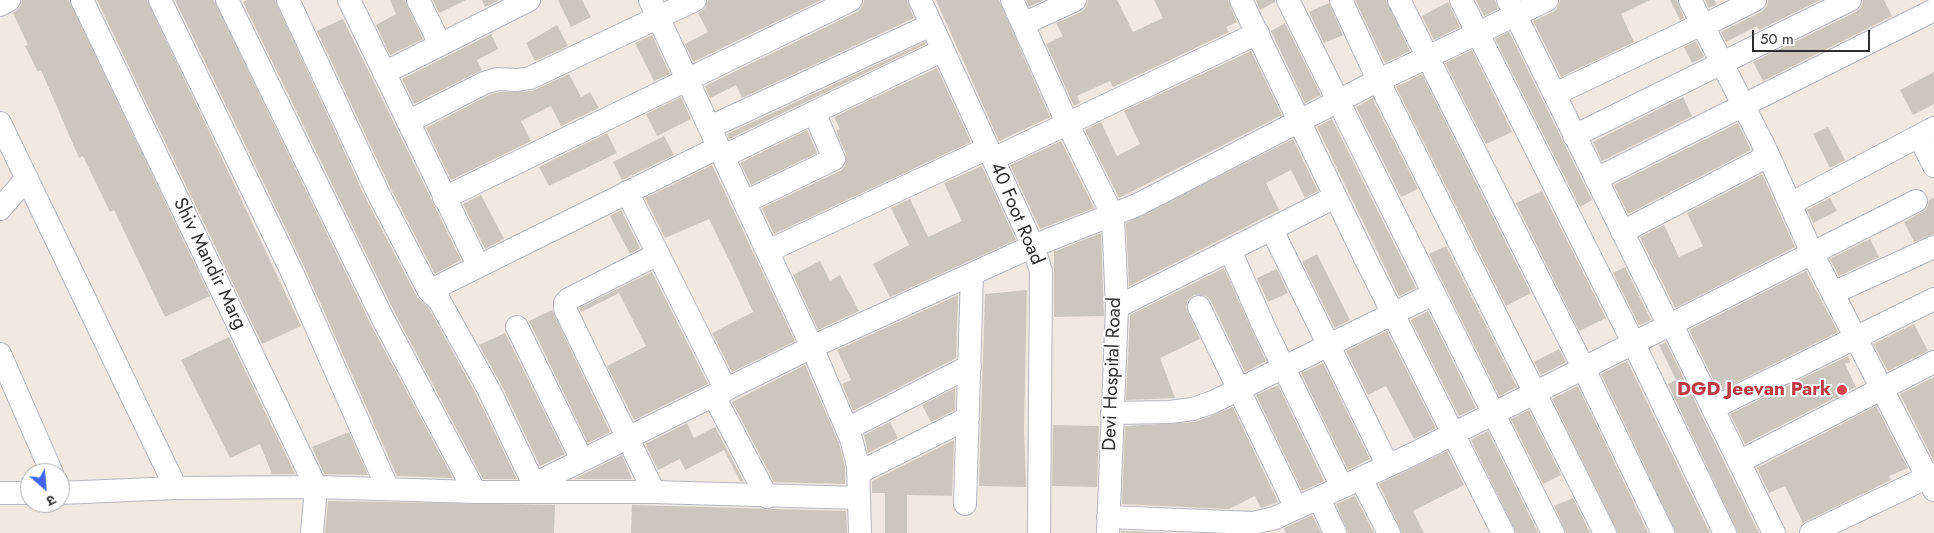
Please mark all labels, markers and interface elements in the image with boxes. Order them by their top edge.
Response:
scale bar [1754,20,1872,52]
text: 50 m [1760,28,1794,50]
street label: 40 Foot Road [984,159,1048,269]
street label: Shiv Mandir Marg [167,195,251,333]
street label: Devi Hospital Road [1099,297,1127,451]
place label: DGD Jeevan Park [1677,379,1831,401]
marker: DGD Jeevan Park [1835,383,1849,397]
north arrow [20,463,70,513]
text: उ [43,490,60,511]

